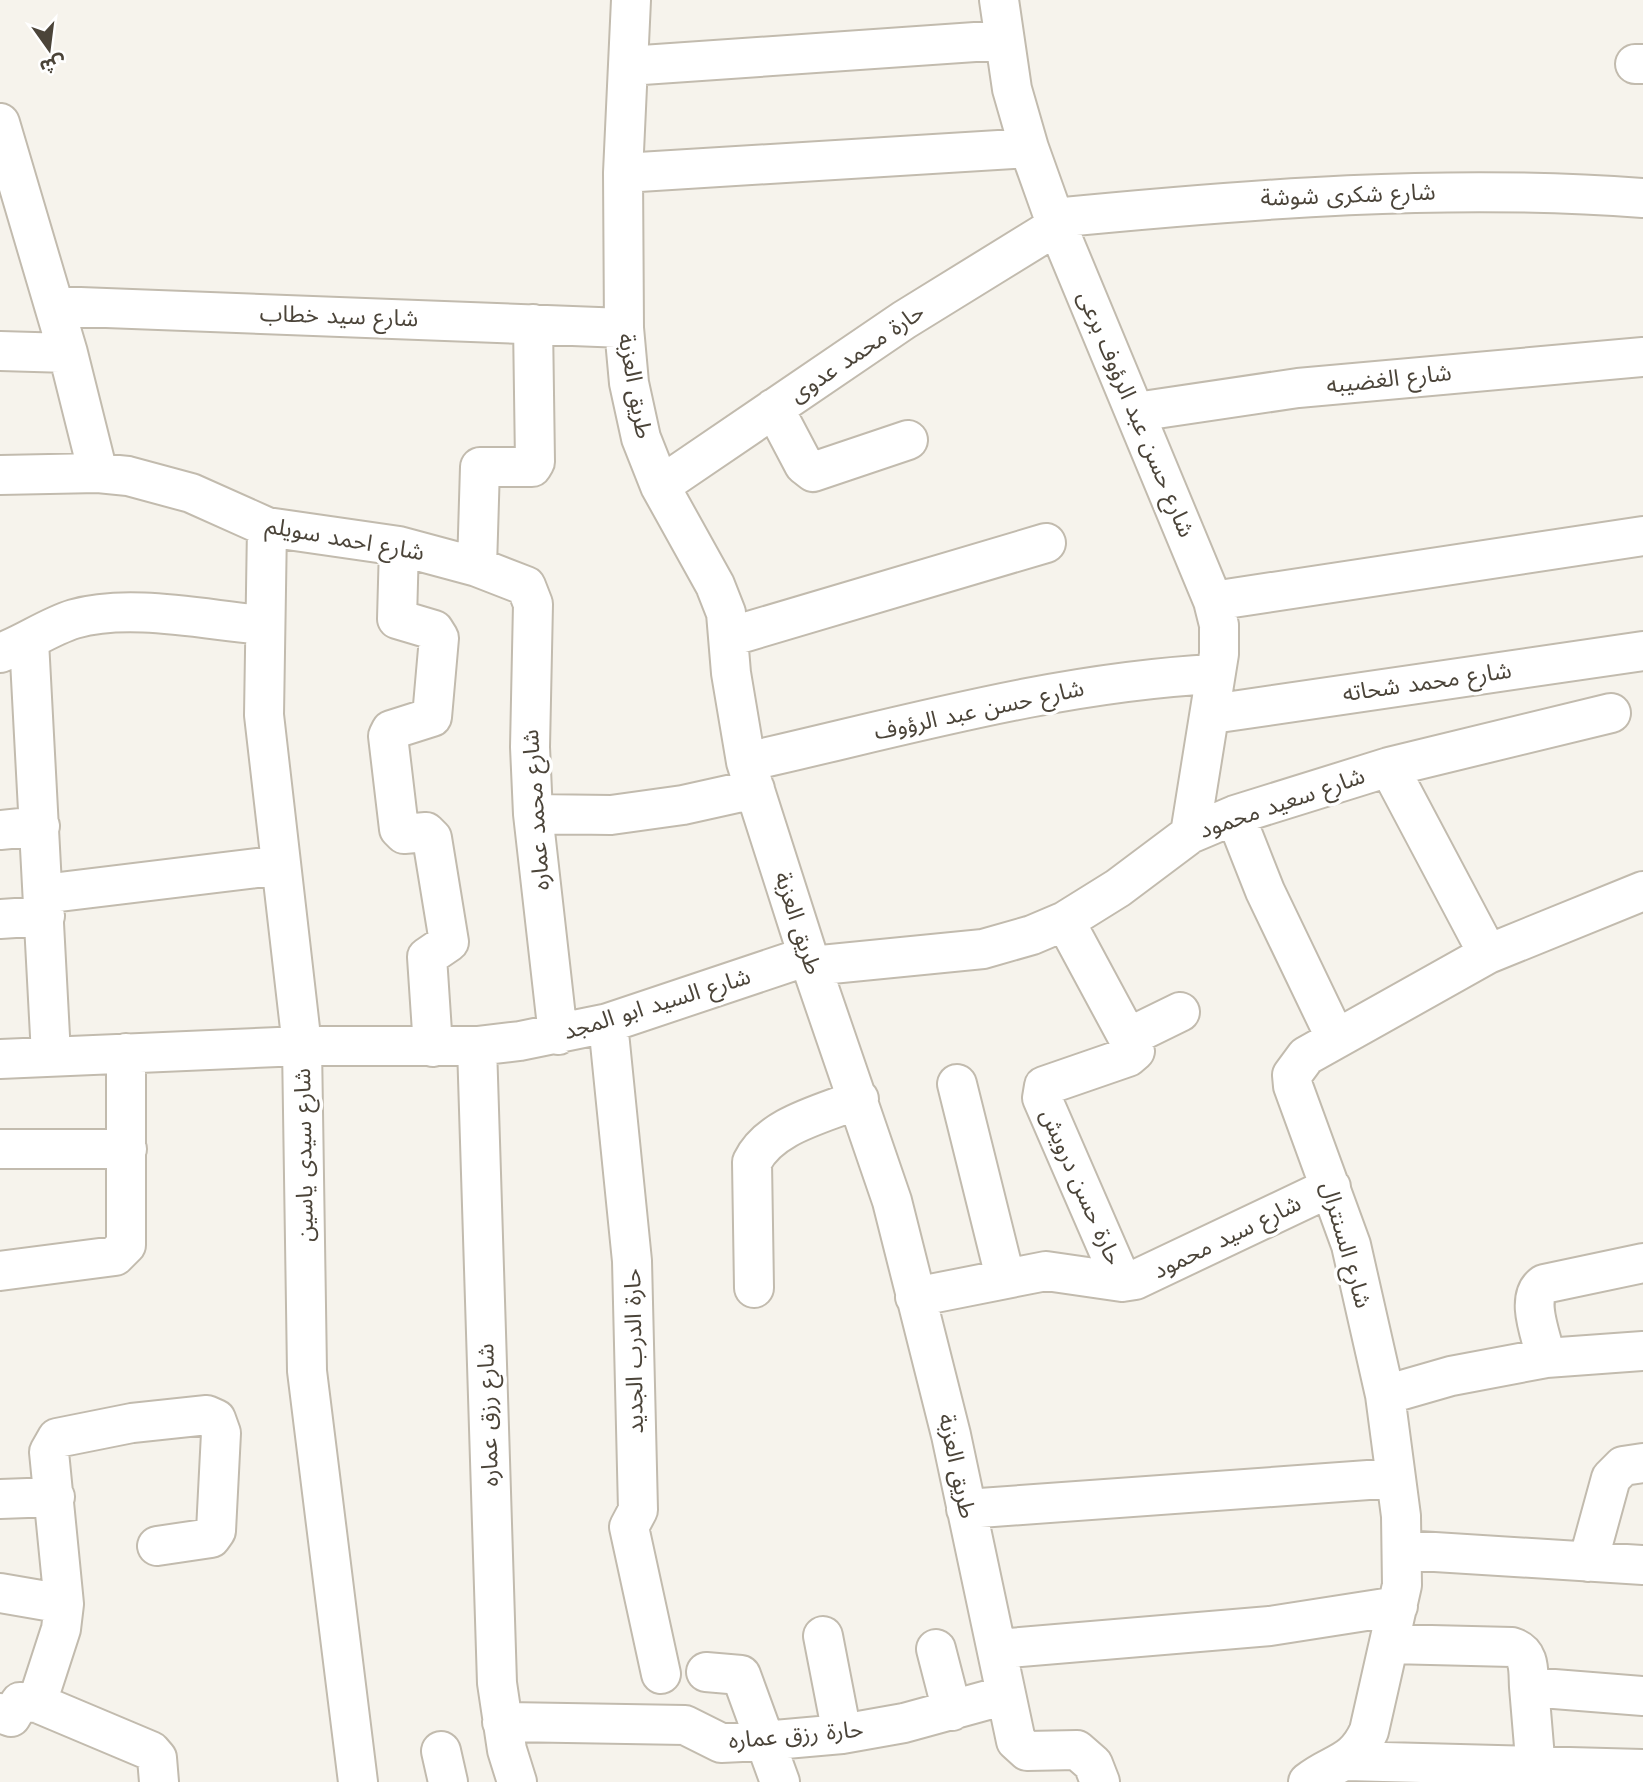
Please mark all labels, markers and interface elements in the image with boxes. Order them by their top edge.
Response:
north arrow [14,14,84,84]
text: ش [38,51,68,79]
street label: شارع شكرى شوشة [1260,178,1436,215]
street label: شارع حسن عبد الرؤوف برعى [1069,287,1200,542]
street label: حارة محمد عدوى [785,298,929,408]
street label: شارع سيد خطاب [259,300,419,335]
street label: طريق العزبة [612,331,658,441]
street label: شارع الغضيبه [1325,359,1453,402]
street label: شارع احمد سويلم [263,512,426,569]
street label: شارع محمد شحاته [1341,657,1514,710]
street label: شارع حسن عبد الرؤوف [872,675,1087,748]
street label: شارع محمد عماره [517,728,558,891]
street label: شارع سعيد محمود [1196,762,1369,847]
street label: طريق العزبة [769,868,827,978]
street label: شارع السيد ابو المجد [560,963,755,1048]
street label: شارع سيدى ياسين [289,1068,322,1242]
street label: حارة حسن درويش [1034,1105,1128,1269]
street label: شارع السنترال [1312,1179,1377,1312]
street label: شارع سيد محمود [1149,1190,1307,1287]
street label: حارة الدرب الجديد [619,1268,649,1434]
street label: شارع رزق عماره [472,1343,507,1487]
street label: طريق العزبة [933,1411,981,1521]
street label: حارة رزق عماره [728,1716,864,1754]

